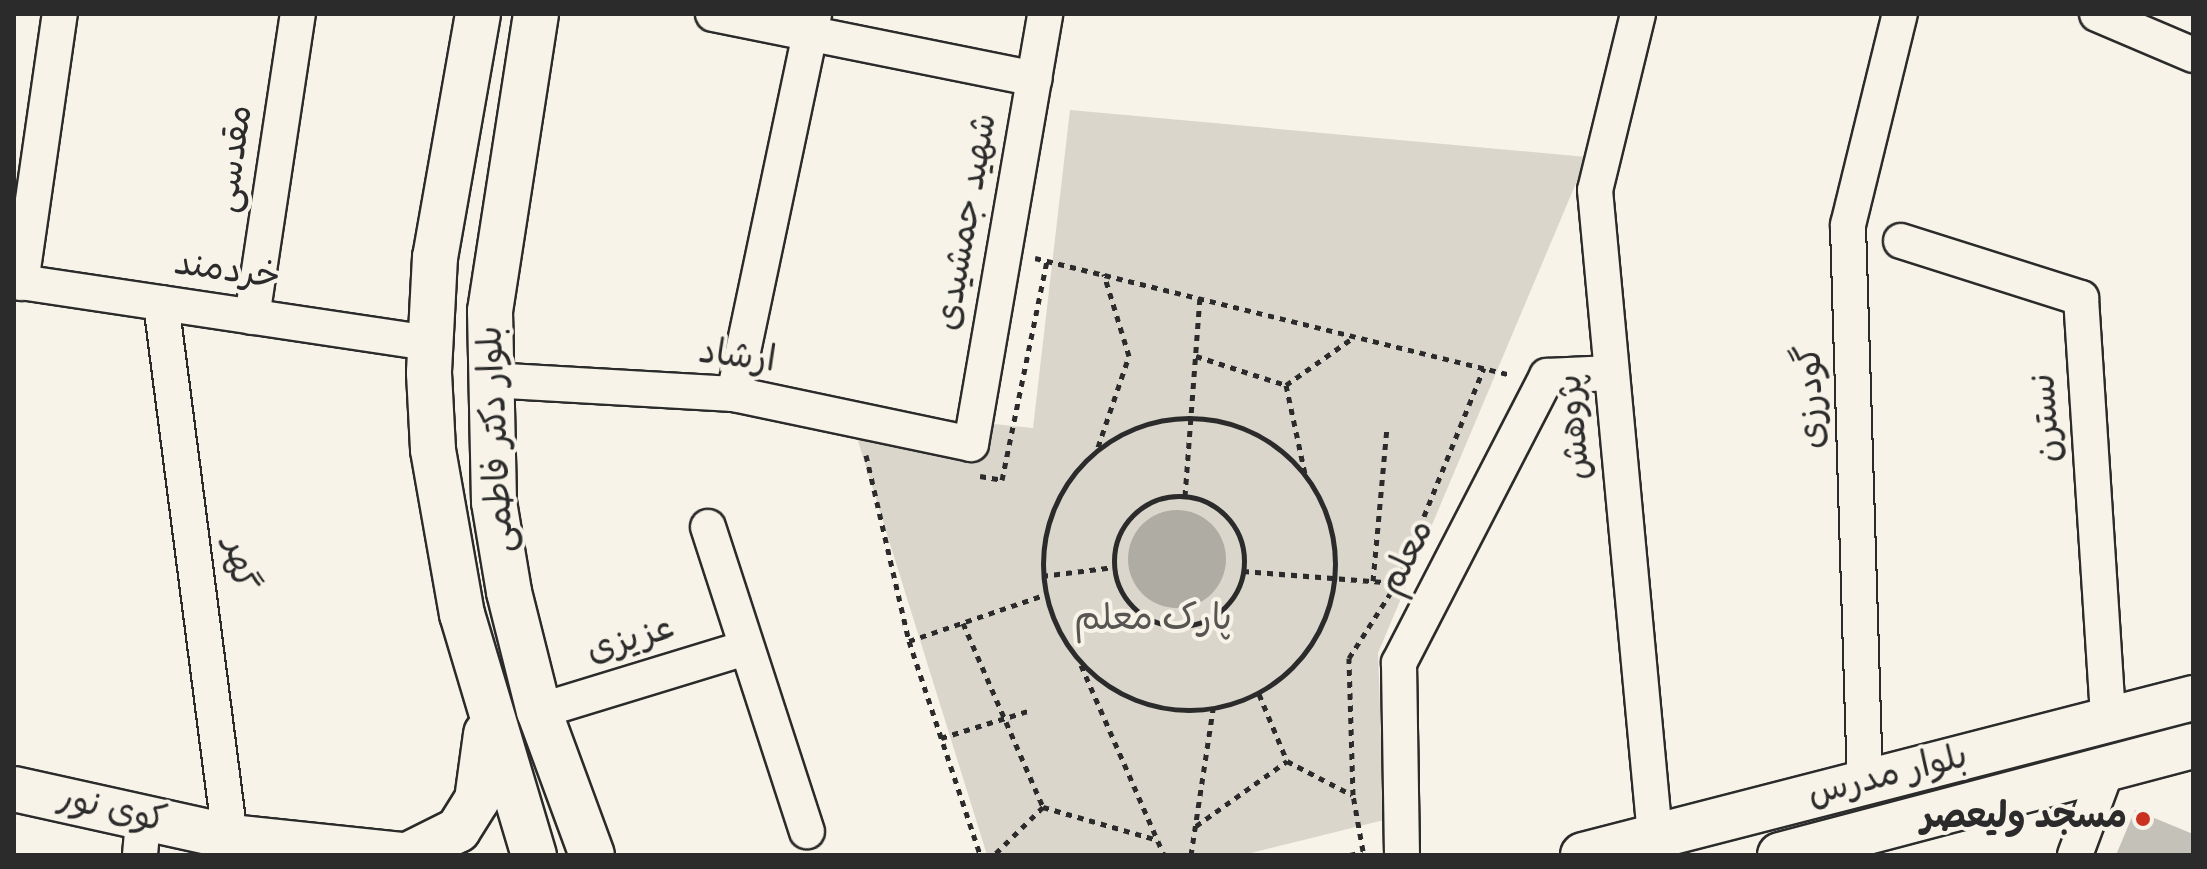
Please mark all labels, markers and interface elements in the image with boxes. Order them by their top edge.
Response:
street label: مقدسی [206,102,264,216]
street label: شهید جمشیدی [928,110,1008,334]
street label: خردمند [171,243,283,301]
street label: بلوار دکتر فاطمی [470,324,526,554]
street label: ارشاد [696,332,778,384]
street label: گودرزی [1790,344,1836,450]
street label: پژوهش [1550,372,1602,482]
street label: نسترن [2023,372,2073,464]
street label: معلم [1371,513,1445,603]
street label: گهر [213,538,263,592]
park label: پارک معلم [1074,599,1232,643]
street label: عزیزی [582,607,680,675]
street label: بلوار مدرس [1804,736,1972,818]
street label: کوی نور [54,778,170,844]
place label: مسجد ولیعصر [1921,797,2127,841]
marker: مسجد ولیعصر [2134,810,2152,828]

